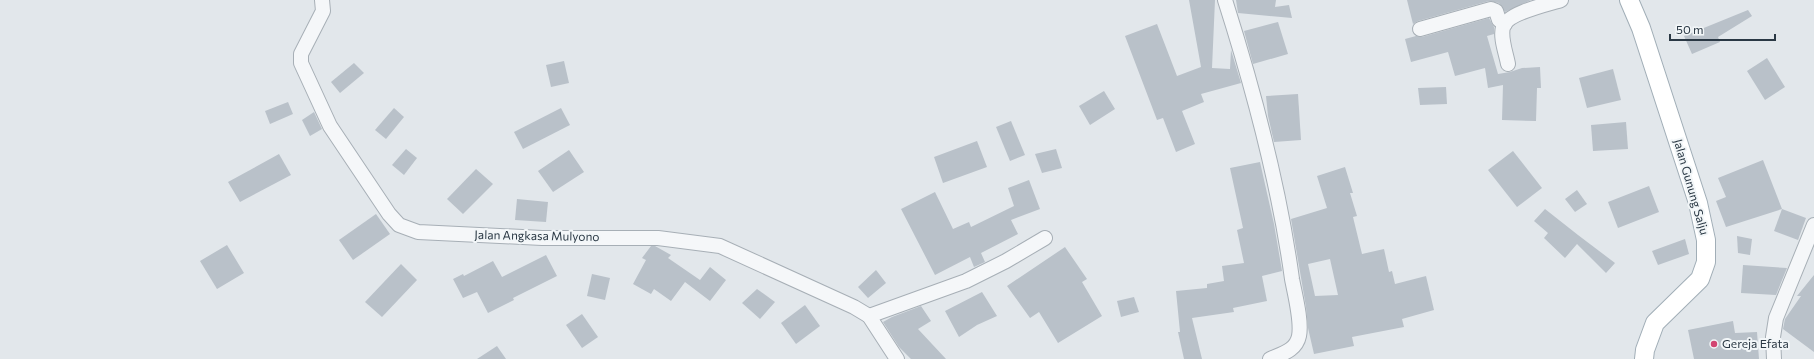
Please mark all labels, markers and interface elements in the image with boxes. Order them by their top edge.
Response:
scale bar [1670,16,1775,42]
text: 50 m [1676,22,1704,36]
street label: Jalan Gunung Salju [1671,137,1712,237]
street label: Jalan Angkasa Mulyono [474,227,600,244]
place label: Gereja Efata [1722,336,1789,350]
marker: Gereja Efata [1709,339,1719,349]

